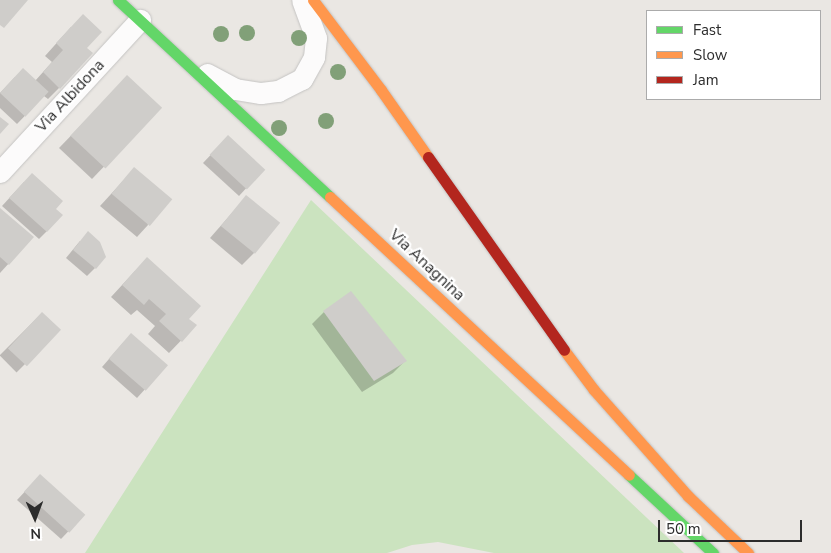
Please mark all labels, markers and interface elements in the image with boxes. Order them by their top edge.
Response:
legend [646,10,821,100]
text: Fast [693,20,721,40]
text: Slow [693,45,727,65]
street label: Via Albidona [31,56,109,136]
text: Jam [693,70,719,90]
street label: Via Anagnina [385,225,469,305]
north arrow [10,493,60,543]
scale bar [661,510,805,542]
text: 50 m [666,519,701,539]
text: N [30,524,41,543]

